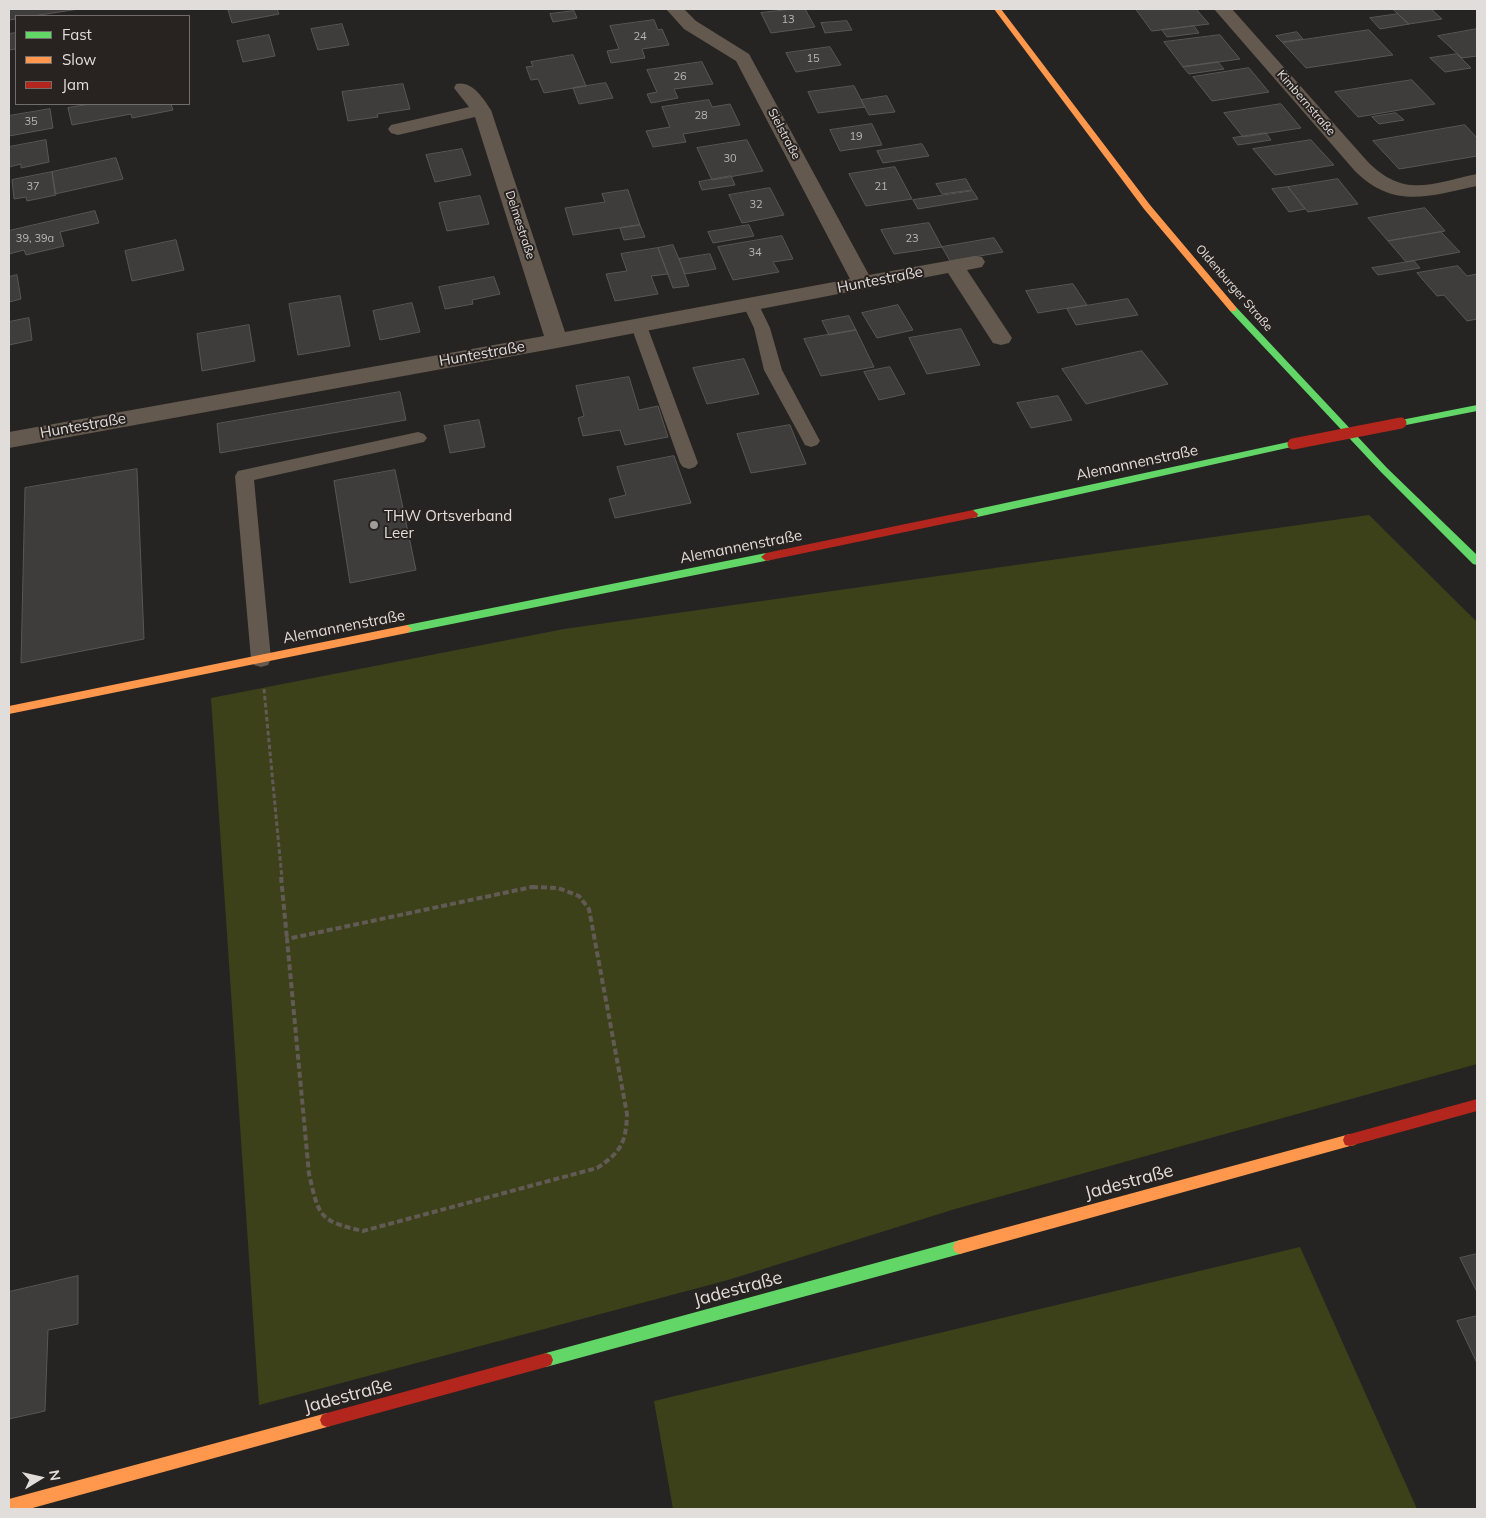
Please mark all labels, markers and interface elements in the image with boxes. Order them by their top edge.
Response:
house number: 13 [781,13,795,27]
legend [15,15,190,105]
text: Fast [62,25,92,44]
house number: 24 [633,30,647,44]
text: Slow [62,50,96,69]
house number: 15 [806,52,820,66]
street label: Kimbernstraße [1274,67,1338,139]
house number: 26 [673,70,687,84]
text: Jam [62,75,89,94]
street label: Sielstraße [765,106,803,162]
house number: 28 [694,109,708,123]
house number: 35 [24,115,38,129]
house number: 19 [849,130,863,144]
house number: 30 [723,152,737,166]
house number: 37 [26,180,40,194]
house number: 21 [874,180,888,194]
street label: Delmestraße [502,189,538,261]
house number: 32 [749,198,763,212]
house number: 39, 39a [16,232,54,246]
house number: 23 [905,232,919,246]
street label: Oldenburger Straße [1193,242,1275,334]
house number: 34 [748,246,762,260]
street label: Huntestraße [836,263,924,297]
street label: Huntestraße [438,338,526,370]
street label: Huntestraße [39,410,127,442]
street label: Alemannenstraße [1074,441,1200,485]
place label: THW Ortsverband Leer [384,507,512,542]
marker: THW Ortsverband Leer [368,519,380,531]
street label: Alemannenstraße [678,526,804,568]
street label: Alemannenstraße [281,606,407,648]
street label: Jadestraße [1082,1160,1176,1204]
street label: Jadestraße [691,1267,785,1311]
street label: Jadestraße [301,1374,395,1418]
north arrow [15,1453,65,1503]
text: N [45,1469,65,1482]

